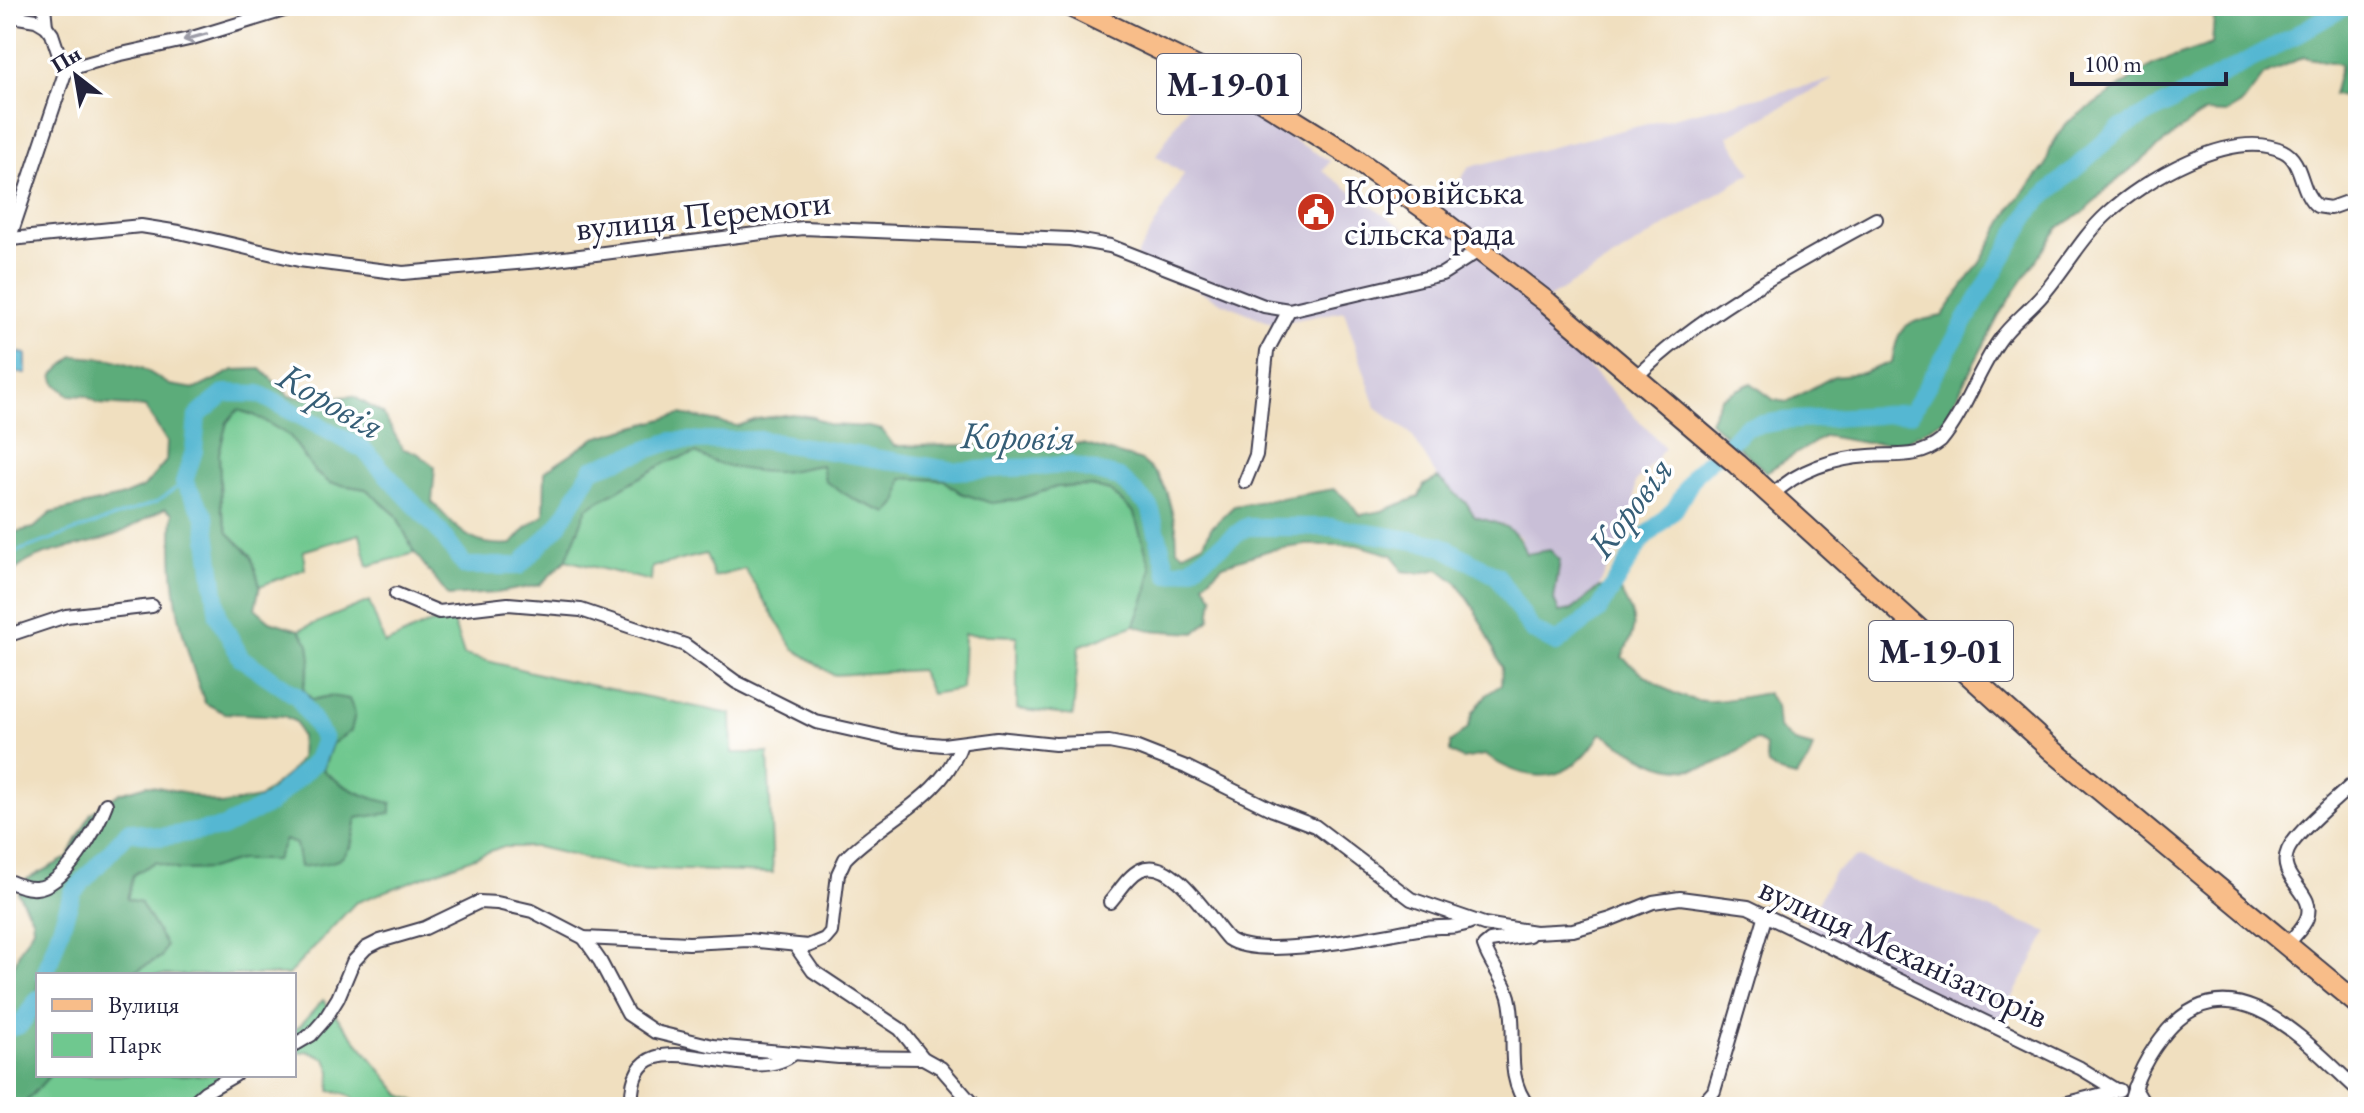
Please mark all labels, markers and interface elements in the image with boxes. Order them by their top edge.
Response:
one-way arrow [183,30,209,45]
north arrow [36,36,116,116]
scale bar [2072,36,2226,86]
text: Пн [46,39,87,79]
text: 100 m [2084,48,2142,79]
road number: М-19-01 [1157,54,1301,114]
place label: Коровійська сільска рада [1344,168,1524,256]
street label: вулиця Перемоги [573,178,833,251]
public building icon: Коровійська сільска рада [1295,191,1337,233]
water label: Коровія [268,350,393,450]
water label: Коровія [959,410,1076,461]
water label: Коровія [1575,446,1684,568]
road number: М-19-01 [1869,621,2013,681]
street label: вулиця Механізаторів [1752,864,2056,1039]
legend [36,973,296,1077]
text: Вулиця [108,989,180,1020]
text: Парк [108,1029,162,1060]

